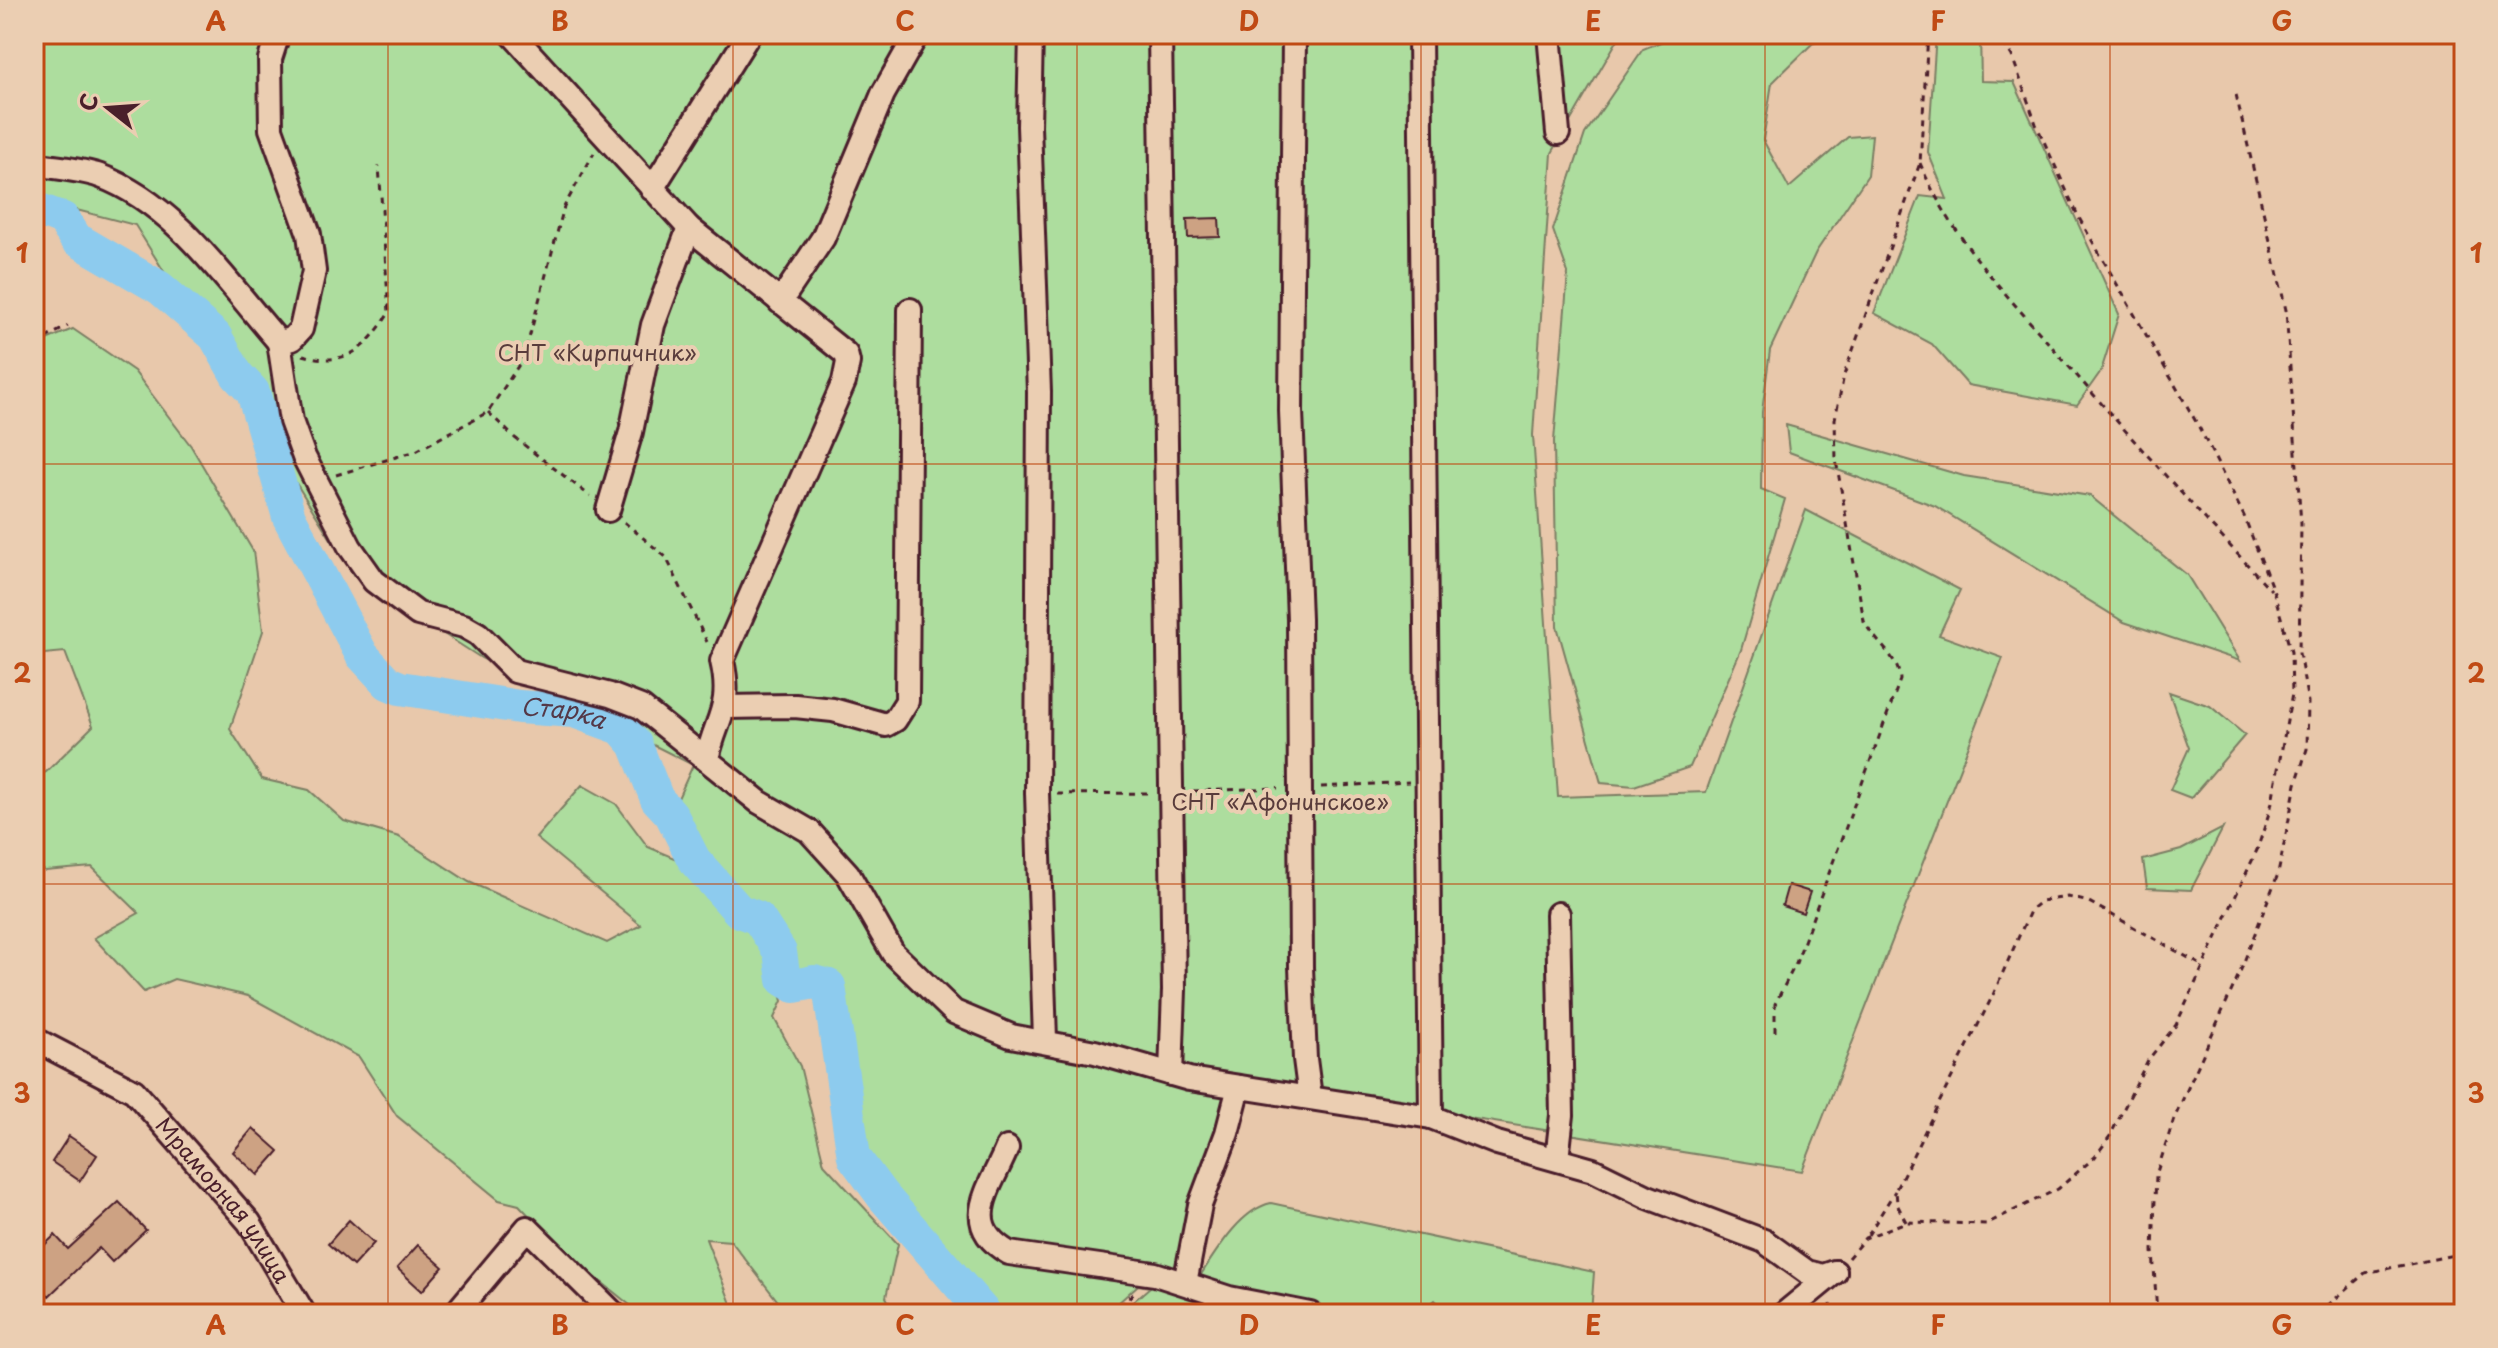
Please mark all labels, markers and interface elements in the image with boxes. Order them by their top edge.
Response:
text: A [206,1,226,40]
text: B [551,1,569,40]
text: C [895,1,915,40]
text: D [1239,1,1259,40]
text: E [1585,1,1601,40]
text: F [1930,1,1946,40]
text: G [2271,1,2293,40]
north arrow [68,68,148,148]
text: С [69,89,106,114]
text: 1 [16,233,28,272]
text: 1 [2470,233,2482,272]
park label: СНТ «Кирпичник» [497,335,697,368]
text: 2 [13,653,31,692]
text: 2 [2467,653,2485,692]
water label: Старка [520,687,613,738]
park label: СНТ «Афонинское» [1171,784,1389,817]
text: 3 [13,1073,31,1112]
text: 3 [2467,1073,2485,1112]
street label: Мраморная улица [149,1109,300,1289]
text: A [206,1305,226,1344]
text: B [551,1305,569,1344]
text: C [895,1305,915,1344]
text: D [1239,1305,1259,1344]
text: E [1585,1305,1601,1344]
text: F [1930,1305,1946,1344]
text: G [2271,1305,2293,1344]

